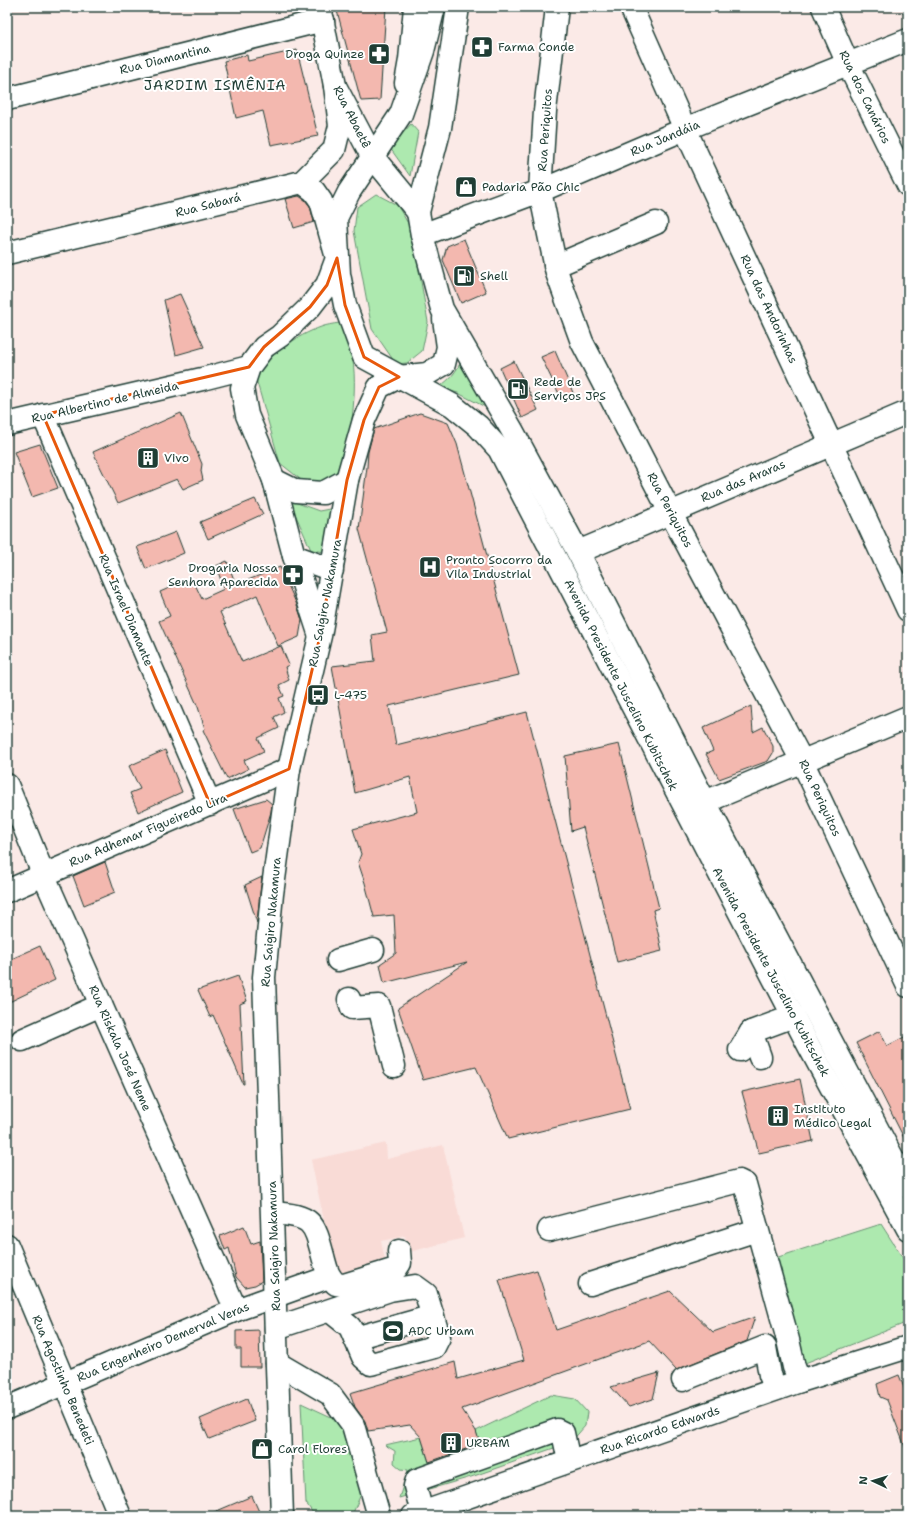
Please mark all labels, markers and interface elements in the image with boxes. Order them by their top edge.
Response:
pharmacy icon: Farma Conde [469,34,495,60]
place label: Farma Conde [498,39,575,55]
street label: Rua Diamantina [118,40,213,78]
pharmacy icon: Droga Quinze [366,41,392,67]
place label: Droga Quinze [285,46,364,62]
street label: Rua dos Canários [835,48,895,146]
district label: JARDIM ISMÊNIA [144,76,286,94]
street label: Rua Abaetê [329,83,375,151]
street label: Rua Periquitos [534,88,556,172]
street label: Rua Jandáia [628,116,703,160]
shop icon: Padaria Pão Chic [453,174,479,200]
place label: Padaria Pão Chic [482,179,580,195]
street label: Rua Sabará [174,189,243,221]
street label: Rua das Andorinhas [737,252,801,366]
fuel station icon: Shell [451,263,477,289]
place label: Shell [480,268,508,284]
place label: Rede de Serviços JPS [534,374,606,404]
fuel station icon: Rede de Serviços JPS [505,376,531,402]
street label: Rua Albertino de Almeida [30,377,181,427]
building icon: Vivo [135,445,161,471]
place label: Vivo [164,450,189,466]
street label: Rua das Araras [698,456,788,506]
street label: Rua Periquitos [643,470,697,550]
street label: Rua Saigiro Nakamura [305,537,345,668]
street label: Rua Israel Diamante [95,551,157,669]
place label: Pronto Socorro da Vila Industrial [446,552,553,582]
hospital icon: Pronto Socorro da Vila Industrial [417,554,443,580]
place label: Drogaria Nossa Senhora Aparecida [168,560,279,590]
pharmacy icon: Drogaria Nossa Senhora Aparecida [280,562,306,588]
street label: Avenida Presidente Juscelino Kubitschek [561,577,682,793]
bus stop icon: L-475 [305,682,331,708]
place label: L-475 [334,687,367,703]
street label: Rua Periquitos [795,757,845,839]
street label: Rua Adhemar Figueiredo Lira [67,789,230,871]
street label: Rua Saigiro Nakamura [257,856,285,988]
street label: Avenida Presidente Juscelino Kubitschek [709,864,833,1080]
street label: Rua Riskala José Neme [85,983,155,1114]
place label: Instituto Médico Legal [794,1101,872,1131]
building icon: Instituto Médico Legal [765,1103,791,1129]
street label: Rua Saigiro Nakamura [264,1180,284,1311]
street label: Rua Engenheiro Demerval Veras [74,1298,252,1386]
street label: Rua Agostinho Benedeti [28,1313,98,1447]
sports icon: ADC Urbam [380,1318,406,1344]
place label: ADC Urbam [408,1323,474,1339]
street label: Rua Ricardo Edwards [598,1402,722,1458]
building icon: URBAM [438,1430,464,1456]
place label: URBAM [466,1435,510,1451]
shop icon: Carol Flores [249,1436,275,1462]
place label: Carol Flores [278,1441,347,1457]
north arrow [853,1461,893,1501]
text: N [856,1475,871,1485]

